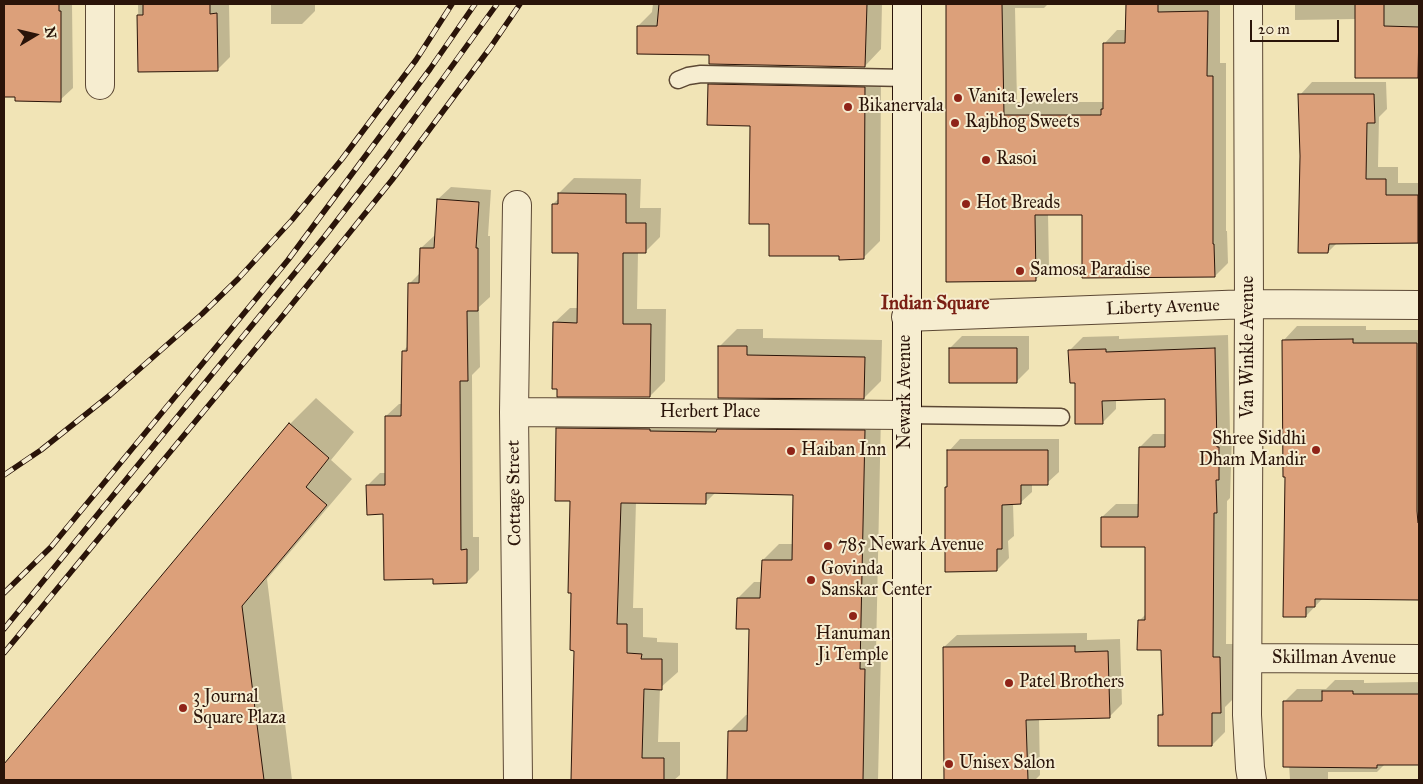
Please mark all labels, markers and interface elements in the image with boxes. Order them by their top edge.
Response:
north arrow [10,10,60,60]
scale bar [1253,10,1342,42]
text: 20 m [1258,20,1290,38]
text: N [41,25,60,40]
place label: Vanita Jewelers [968,87,1078,109]
marker: Vanita Jewelers [952,92,964,104]
place label: Bikanervala [858,96,944,118]
marker: Bikanervala [842,101,854,113]
place label: Rajbhog Sweets [965,112,1080,134]
marker: Rajbhog Sweets [949,117,961,129]
place label: Rasoi [996,149,1037,171]
marker: Rasoi [980,154,992,166]
place label: Hot Breads [976,193,1060,215]
marker: Hot Breads [960,198,972,210]
place label: Samosa Paradise [1030,260,1150,282]
marker: Samosa Paradise [1014,265,1026,277]
street label: Van Winkle Avenue [1238,276,1260,418]
district label: Indian Square [881,293,989,315]
street label: Liberty Avenue [1106,295,1220,321]
street label: Newark Avenue [895,335,917,449]
street label: Herbert Place [660,402,760,424]
place label: Shree Siddhi Dham Mandir [1199,429,1306,472]
street label: Cottage Street [503,440,527,546]
place label: Haiban Inn [801,440,886,462]
marker: Shree Siddhi Dham Mandir [1310,444,1322,456]
marker: Haiban Inn [785,445,797,457]
place label: 785 Newark Avenue [838,535,984,557]
marker: 785 Newark Avenue [822,540,834,552]
place label: Govinda Sanskar Center [821,559,932,602]
marker: Govinda Sanskar Center [805,574,817,586]
marker: Hanuman Ji Temple [847,610,859,622]
place label: Hanuman Ji Temple [816,624,890,666]
street label: Skillman Avenue [1272,648,1396,670]
place label: Patel Brothers [1019,672,1124,694]
marker: Patel Brothers [1003,677,1015,689]
place label: 3 Journal Square Plaza [193,687,286,730]
marker: 3 Journal Square Plaza [177,702,189,714]
place label: Unisex Salon [959,753,1055,775]
marker: Unisex Salon [943,758,955,770]

